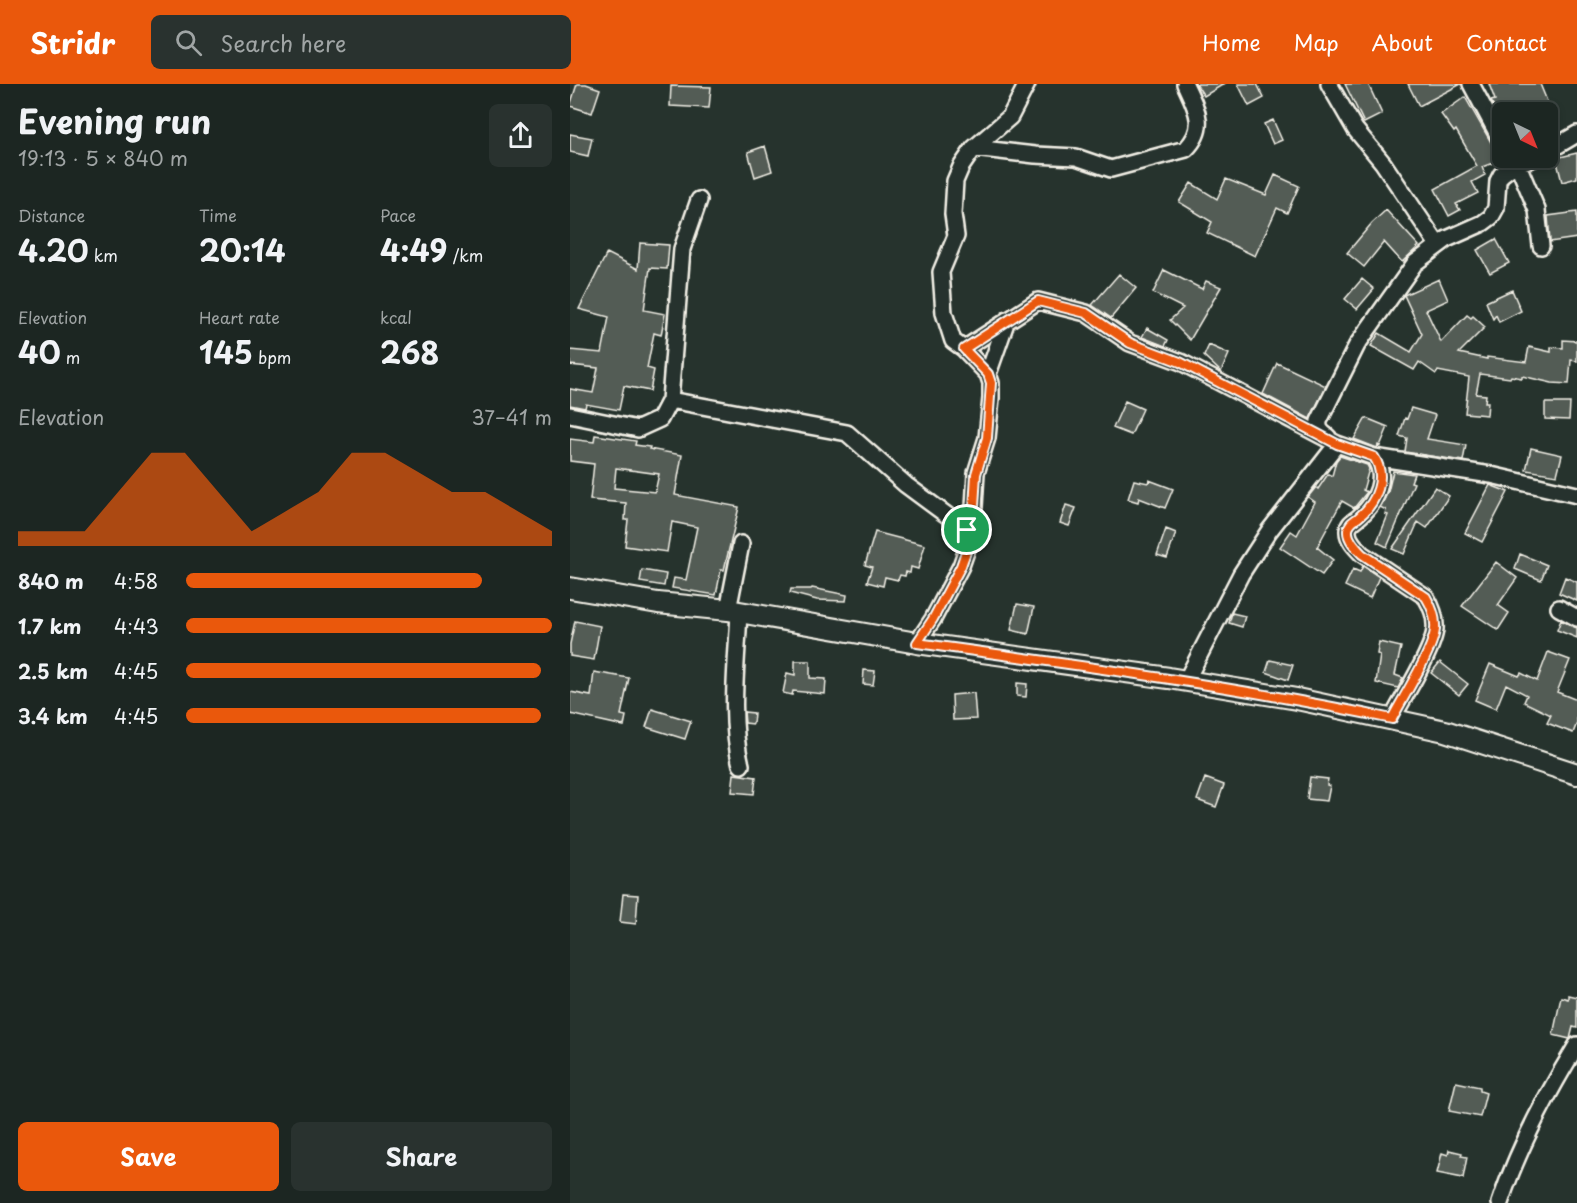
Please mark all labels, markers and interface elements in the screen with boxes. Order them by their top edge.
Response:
search box [151,15,571,69]
text: Stridr [30,21,115,64]
icon: search [172,26,205,59]
text: Search here [220,26,346,59]
text: Home [1202,26,1261,58]
text: Map [1294,26,1339,58]
text: About [1372,26,1433,58]
text: Contact [1466,26,1547,58]
text: Evening run [18,95,211,145]
north arrow [1492,102,1558,168]
map controls [1492,102,1558,168]
button: share [489,104,552,167]
text: 19:13 · 5 × 840 m [18,143,188,173]
text: Distance [18,203,85,227]
text: Time [199,203,237,227]
text: Pace [380,203,416,227]
text: 4.20 [18,227,89,272]
text: 20:14 [199,227,286,272]
text: 4:49 [380,227,447,272]
text: km [89,243,118,267]
text: /km [447,243,483,267]
text: Elevation [18,305,87,329]
text: Heart rate [199,305,280,329]
text: kcal [380,305,412,329]
text: 40 [18,329,61,374]
text: 145 [199,329,253,374]
text: 268 [380,329,439,374]
text: m [61,345,80,369]
text: bpm [253,345,291,369]
text: Elevation [18,402,104,432]
text: 37–41 m [471,402,552,432]
pin [941,504,992,555]
icon: arrive [950,513,983,546]
text: 840 m [18,566,84,596]
text: 4:58 [114,566,158,596]
text: 1.7 km [18,611,81,641]
text: 4:43 [114,611,159,641]
text: 2.5 km [18,656,88,686]
text: 4:45 [114,656,158,686]
text: 3.4 km [18,701,88,731]
text: 4:45 [114,701,158,731]
button: Save [18,1122,279,1191]
button: Share [291,1122,552,1191]

